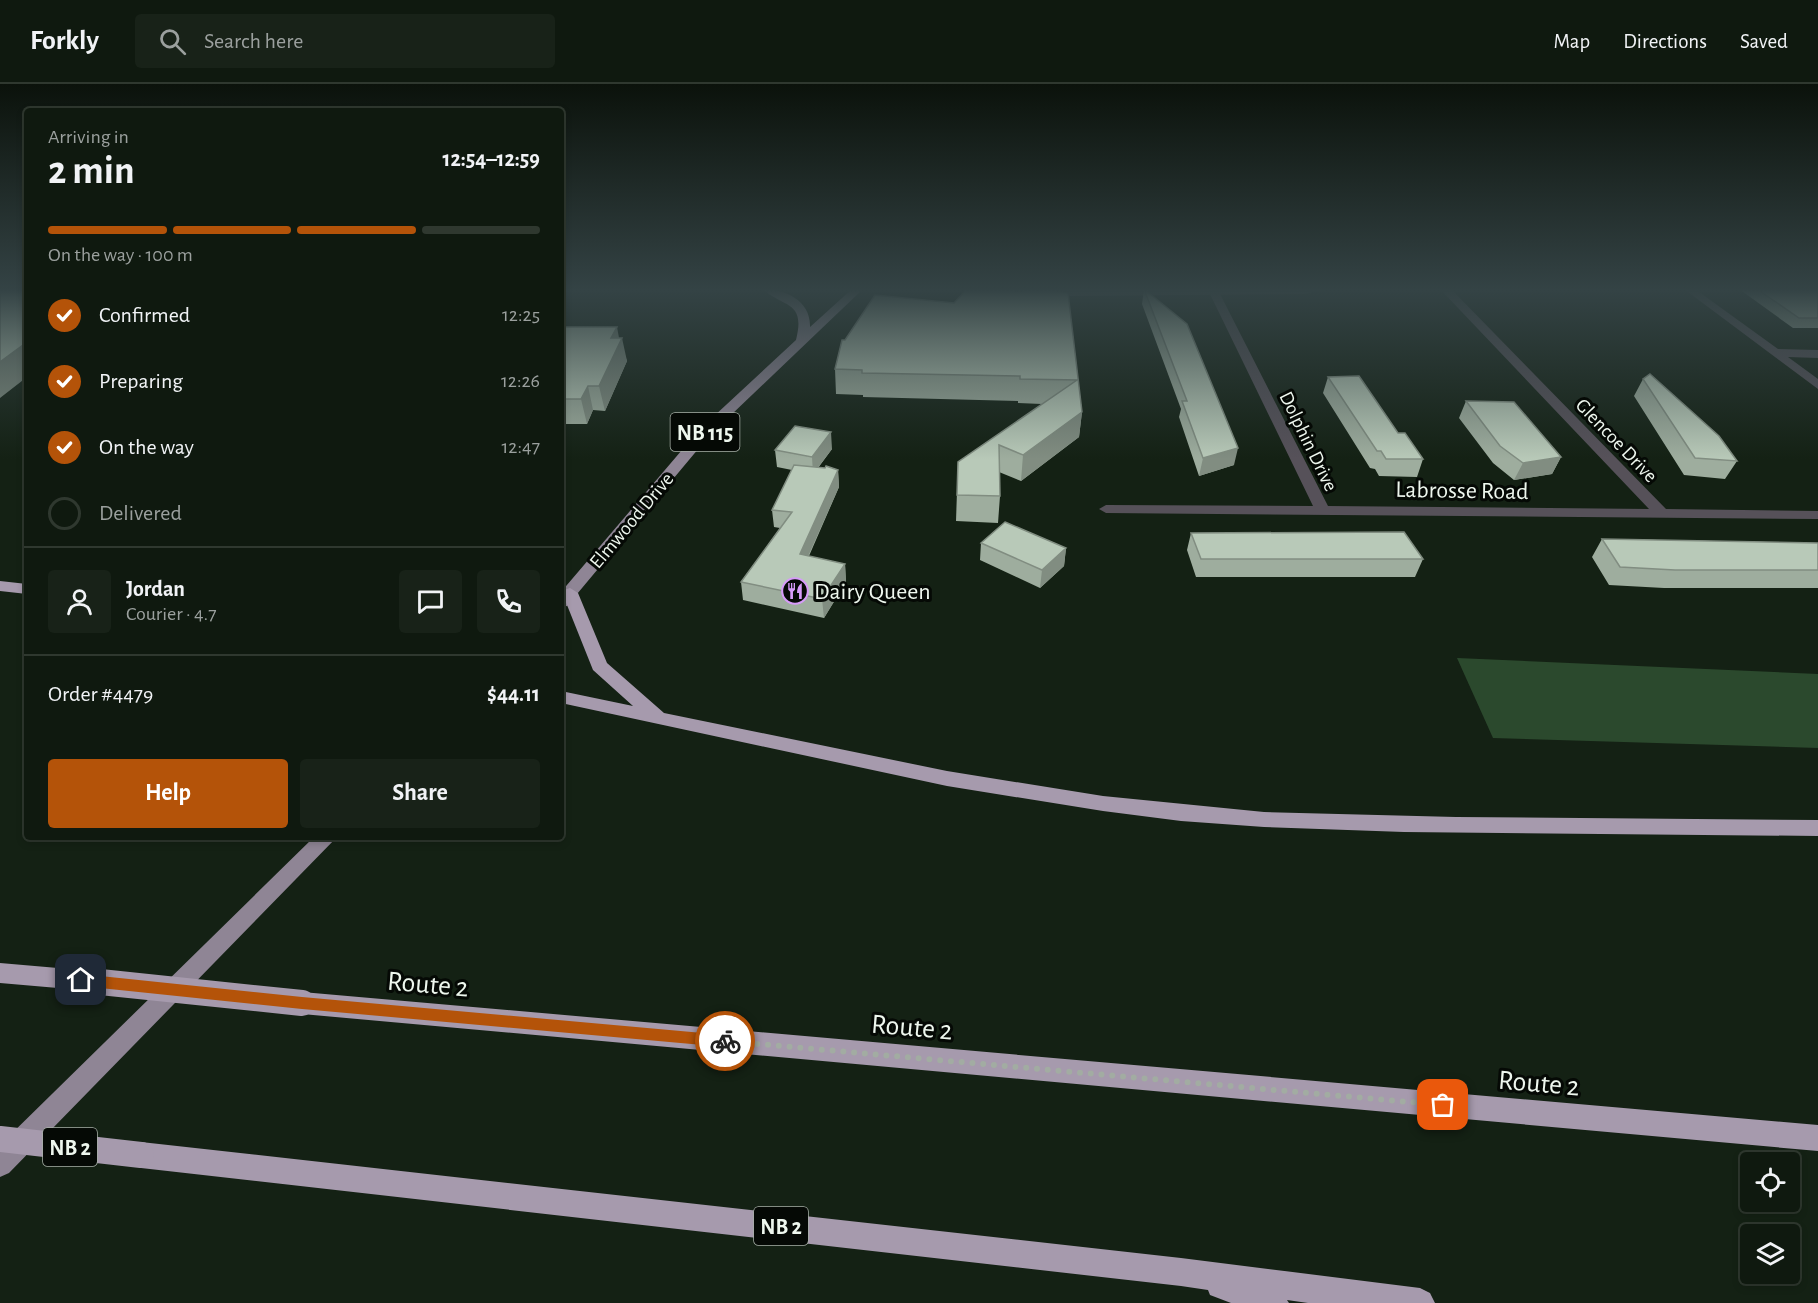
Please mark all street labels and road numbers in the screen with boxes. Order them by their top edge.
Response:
street label: Dolphin Drive [1275,388,1341,495]
street label: Glencoe Drive [1572,395,1661,486]
road number: NB 115 [670,413,740,451]
street label: Elmwood Drive [586,469,677,572]
street label: Labrosse Road [1395,478,1529,504]
street label: Route 2 [386,967,470,1002]
street label: Route 2 [870,1010,954,1045]
street label: Route 2 [1497,1066,1581,1101]
road number: NB 2 [43,1128,97,1166]
road number: NB 2 [754,1207,808,1245]

